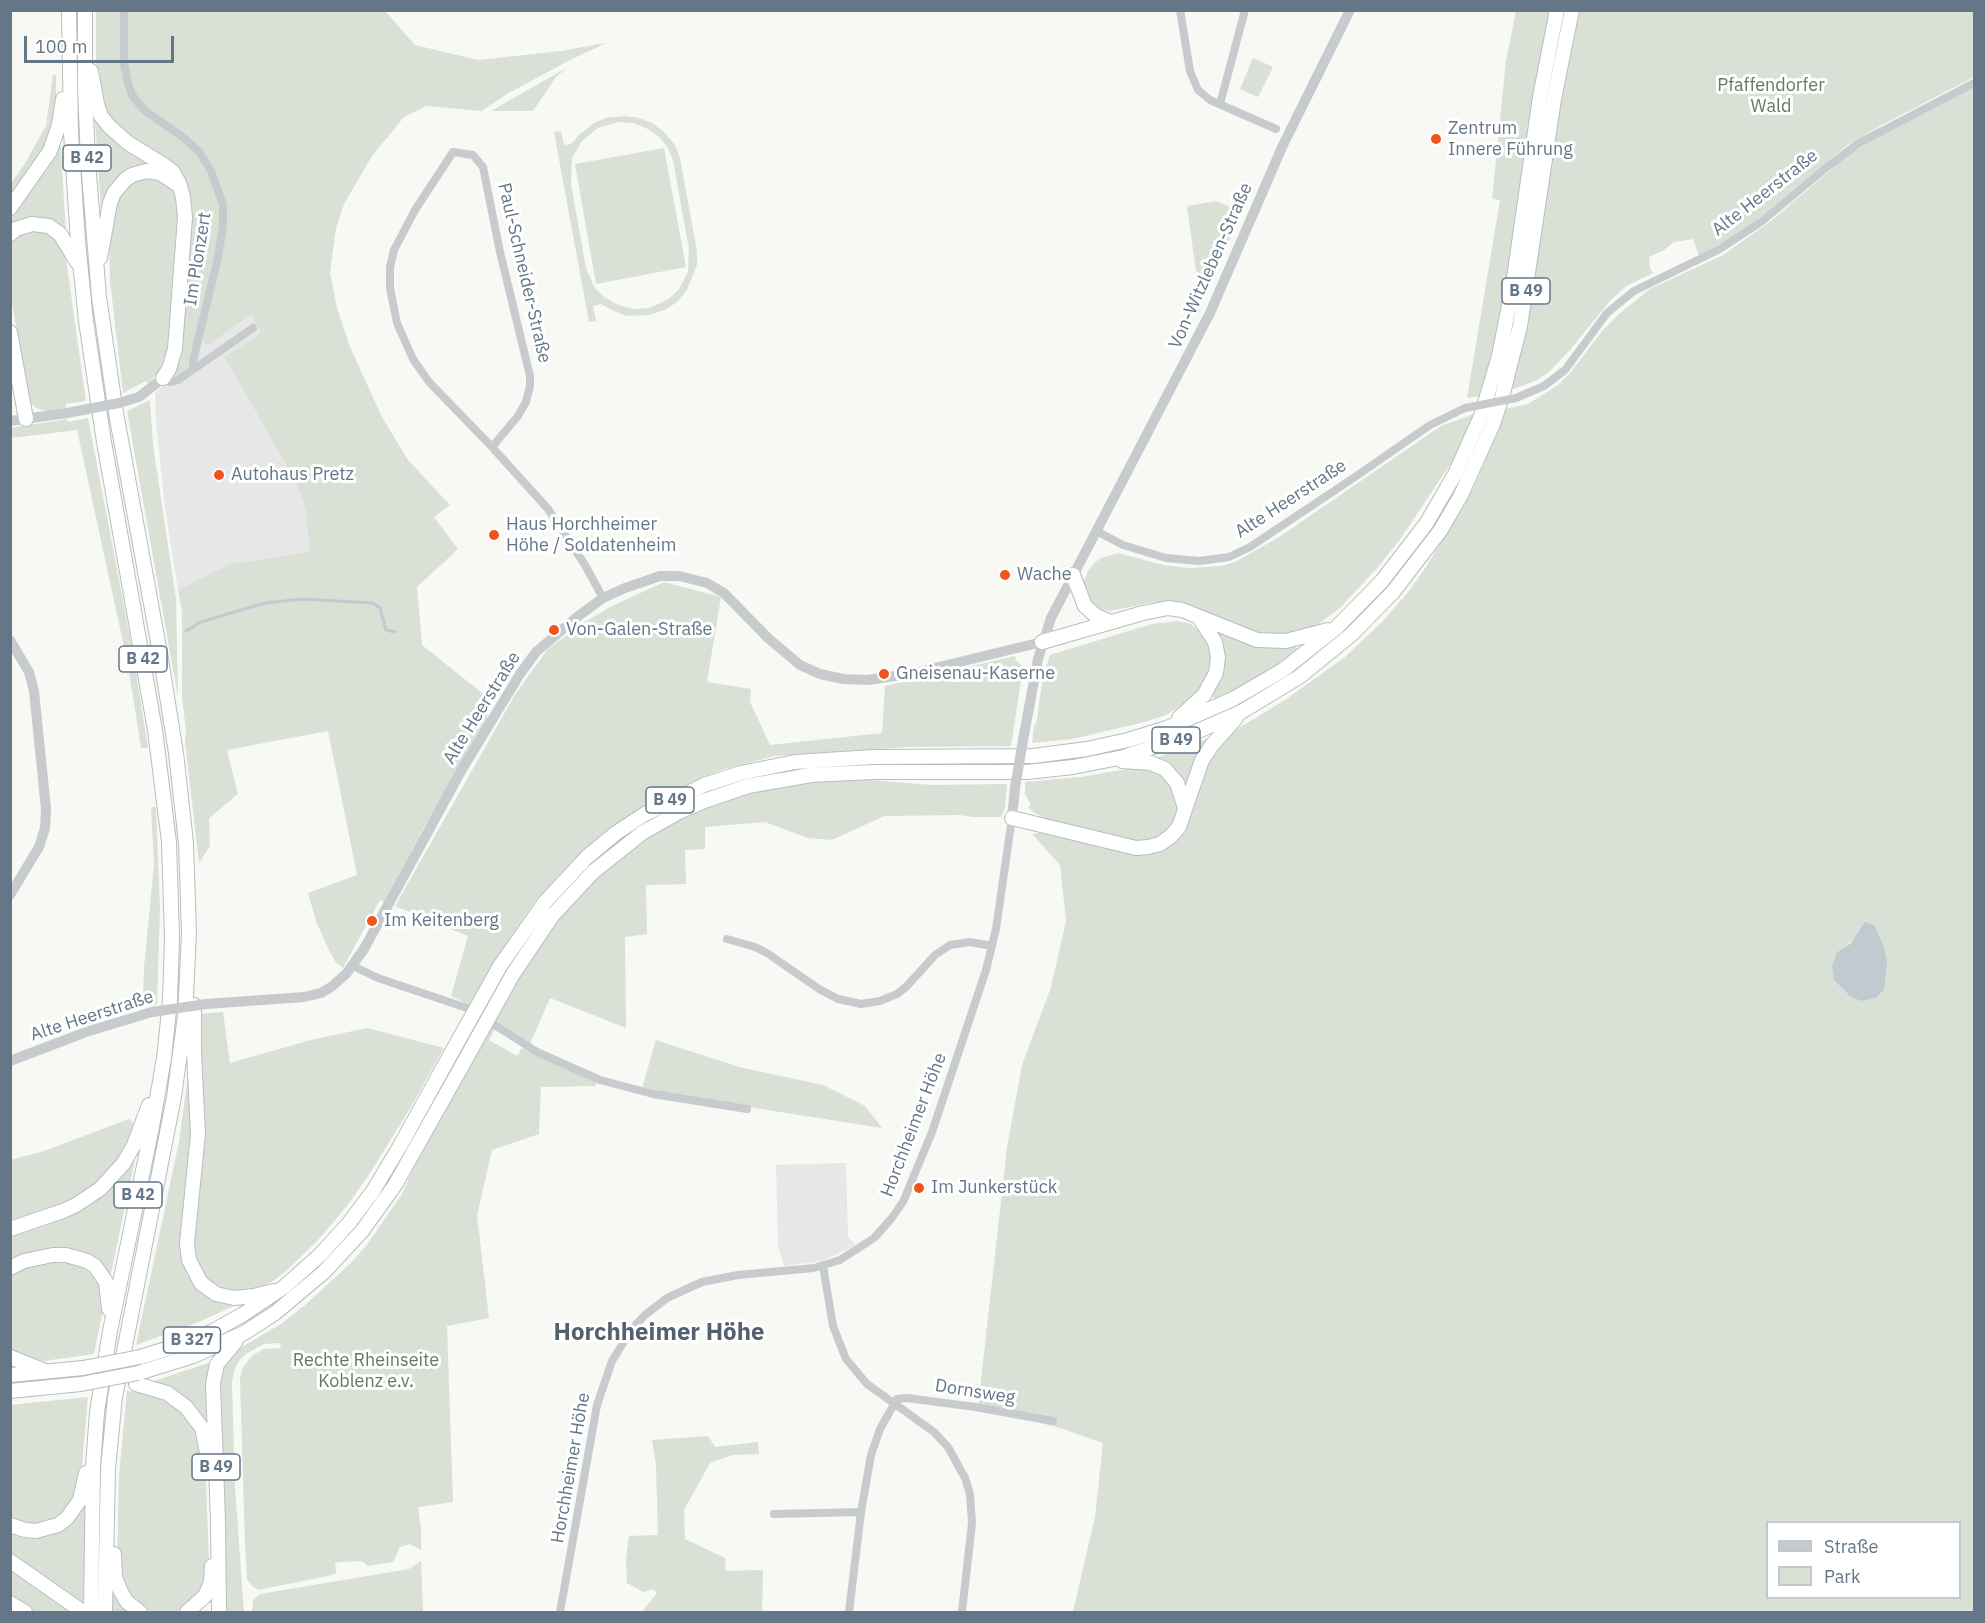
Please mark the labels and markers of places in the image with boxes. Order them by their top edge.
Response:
place label: Zentrum Innere Führung [1448,118,1573,160]
marker: Zentrum Innere Führung [1429,132,1443,146]
place label: Autohaus Pretz [231,464,354,486]
marker: Autohaus Pretz [212,468,226,482]
place label: Haus Horchheimer Höhe / Soldatenheim [506,514,676,556]
marker: Haus Horchheimer Höhe / Soldatenheim [487,528,501,542]
place label: Wache [1017,564,1072,586]
marker: Wache [998,568,1012,582]
place label: Von-Galen-Straße [566,619,712,641]
marker: Von-Galen-Straße [547,623,561,637]
place label: Gneisenau-Kaserne [896,663,1055,685]
marker: Gneisenau-Kaserne [877,667,891,681]
place label: Im Keitenberg [384,910,499,932]
marker: Im Keitenberg [365,914,379,928]
place label: Im Junkerstück [931,1177,1057,1199]
marker: Im Junkerstück [912,1181,926,1195]

